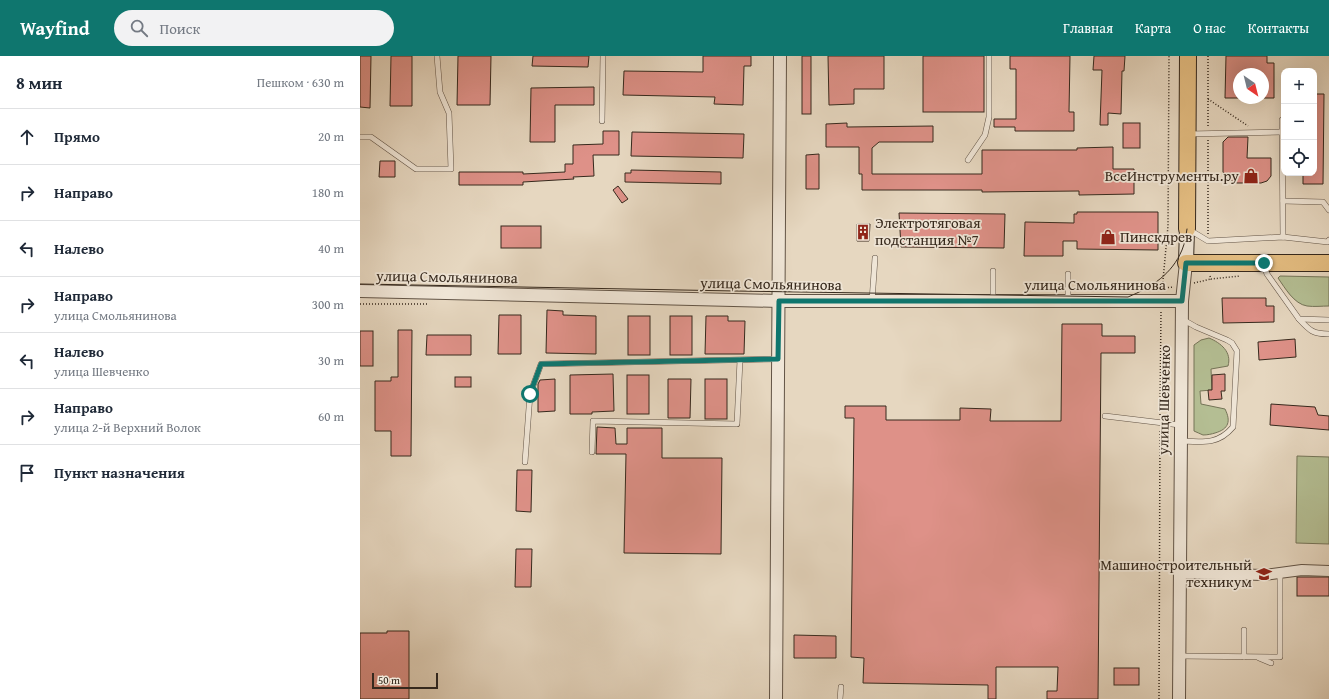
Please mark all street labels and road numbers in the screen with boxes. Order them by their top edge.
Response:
street label: улица Смольянинова [375,265,519,288]
street label: улица Смольянинова [699,272,843,295]
street label: улица Смольянинова [1023,274,1167,295]
street label: улица Шевченко [1152,344,1175,456]

